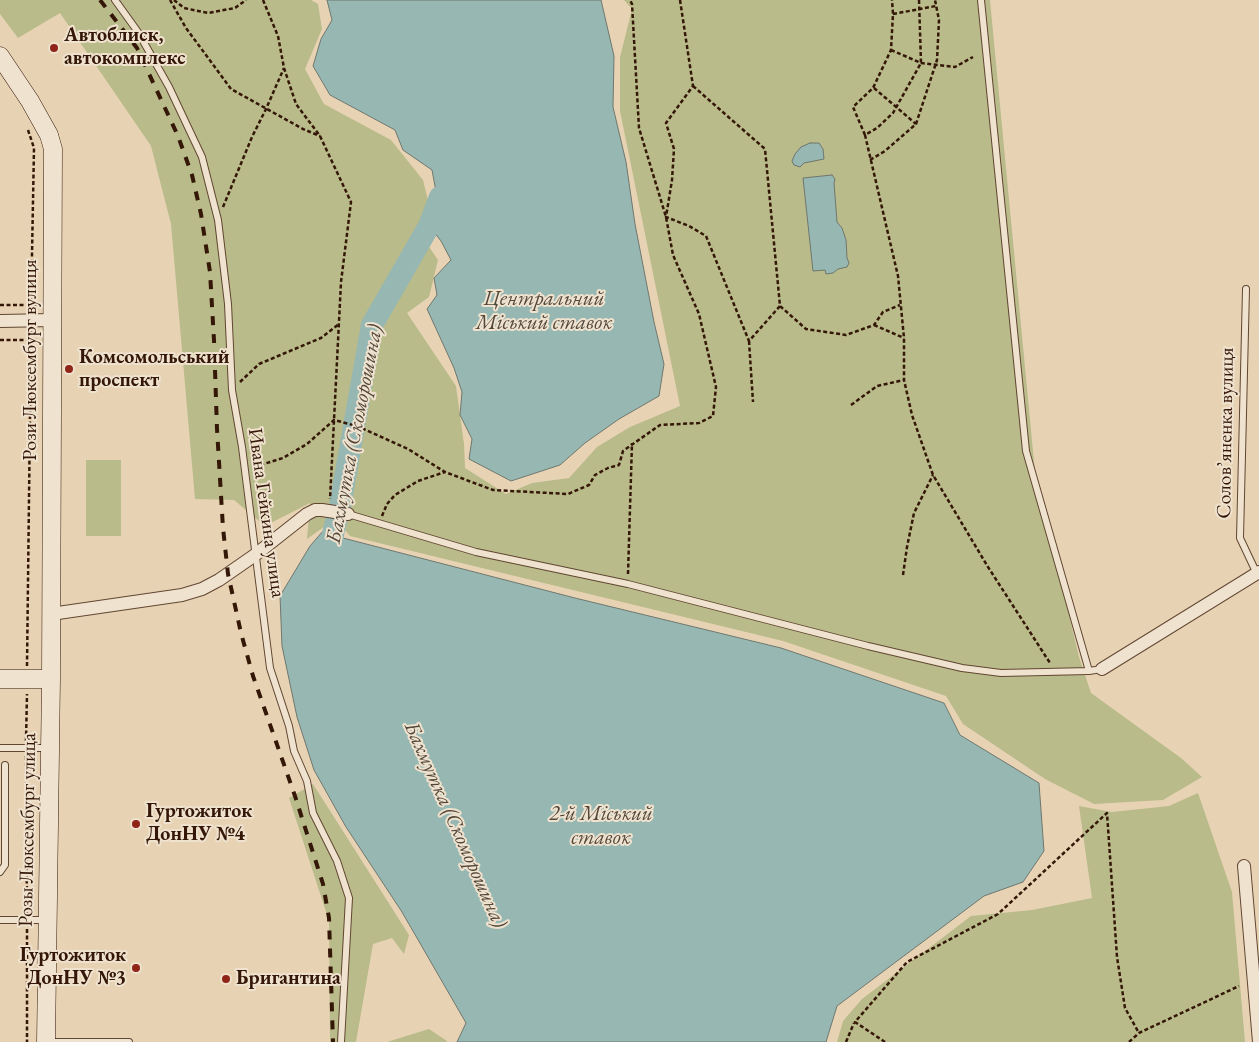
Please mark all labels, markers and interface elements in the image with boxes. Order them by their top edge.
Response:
place label: Автоблиск, автокомплекс [64,24,185,71]
marker: Автоблиск, автокомплекс [48,42,60,54]
street label: Рози Люксембург вулиця [19,259,43,461]
water label: Центральний Міський ставок [476,286,612,336]
water label: Бахмутка (Скоморошина) [321,322,389,546]
place label: Комсомольський проспект [79,346,230,393]
street label: Солов’яненка вулиця [1213,347,1239,519]
marker: Комсомольський проспект [63,363,75,375]
street label: Ивана Гейкина улица [242,427,290,599]
water label: Бахмутка (Скоморошина) [398,718,512,932]
street label: Розы Люксембург улица [14,733,42,927]
place label: Гуртожиток ДонНУ №4 [146,800,252,847]
water label: 2-й Міський ставок [549,801,653,851]
marker: Гуртожиток ДонНУ №4 [130,818,142,830]
place label: Гуртожиток ДонНУ №3 [20,944,126,991]
marker: Гуртожиток ДонНУ №3 [130,962,142,974]
place label: Бригантина [236,967,341,991]
marker: Бригантина [220,973,232,985]

